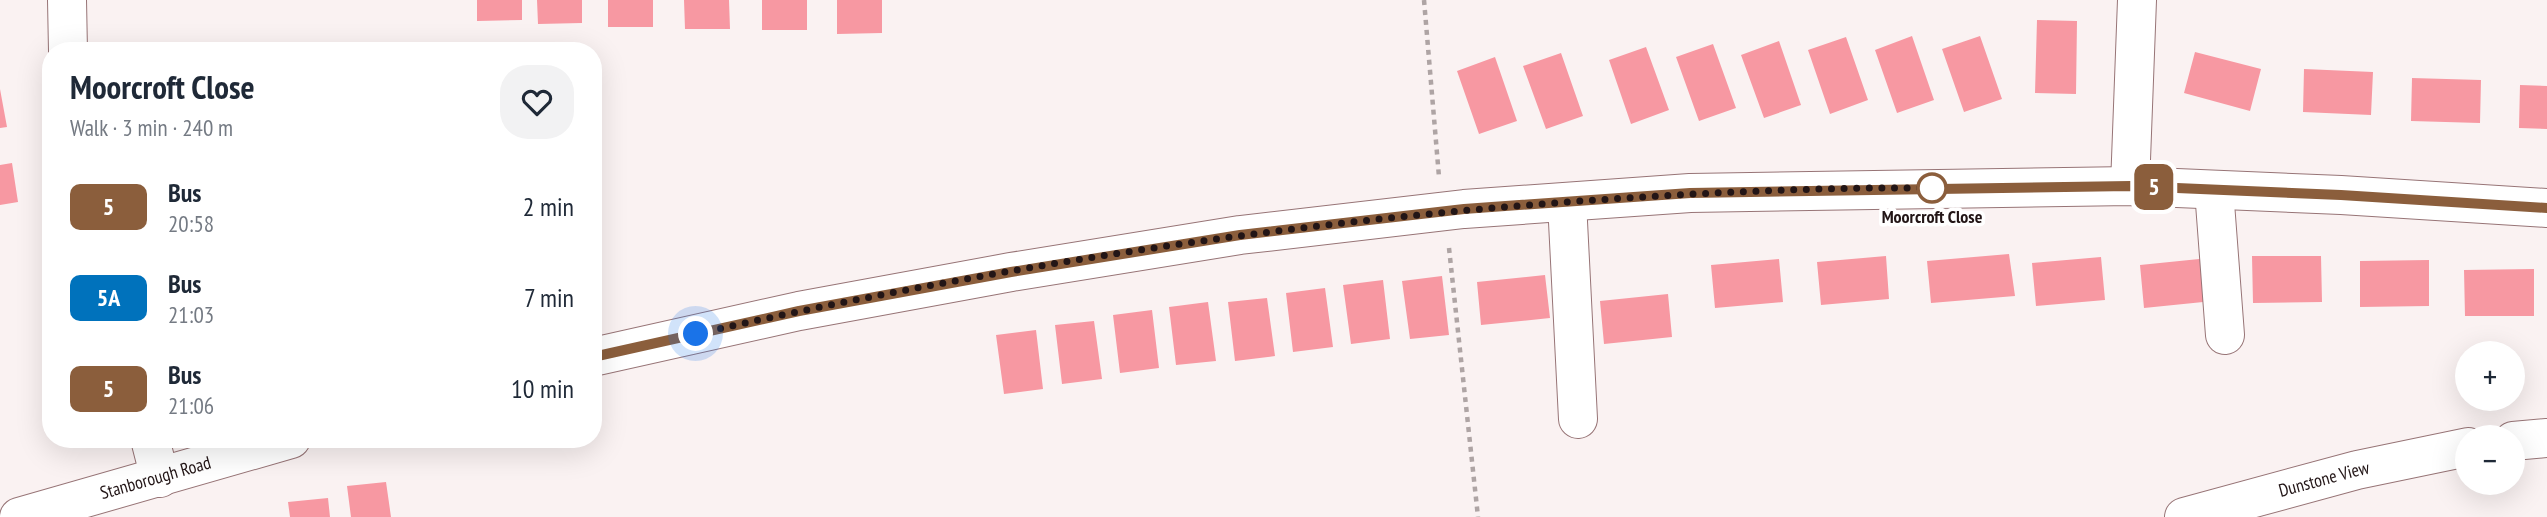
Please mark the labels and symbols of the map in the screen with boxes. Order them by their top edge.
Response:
line badge: 5 [2131,164,2177,210]
marker: Moorcroft Close [1917,173,1947,203]
place label: Moorcroft Close [1882,205,1983,228]
your location [678,316,713,351]
street label: Stanborough Road [97,451,213,504]
street label: Dunstone View [2276,456,2371,502]

